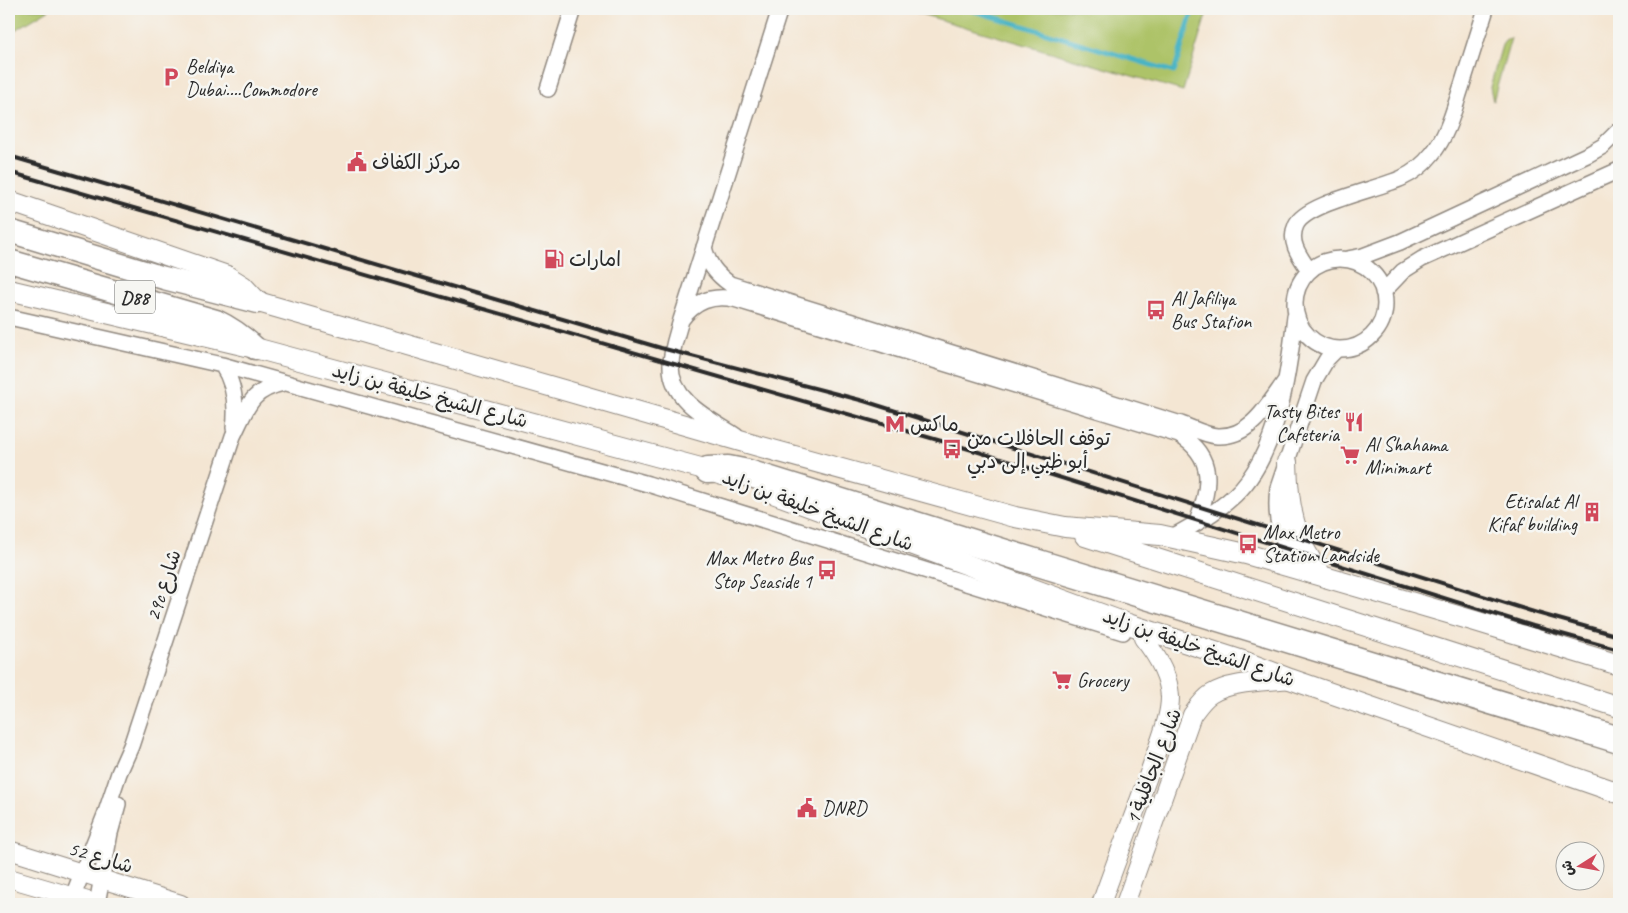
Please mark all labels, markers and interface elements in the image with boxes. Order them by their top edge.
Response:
place label: Beldiya Dubai....Commodore [186,54,318,102]
parking icon: Beldiya Dubai....Commodore [160,66,182,88]
place label: مركز الكفاف [372,150,461,175]
public building icon: مركز الكفاف [346,151,368,173]
place label: امارات [569,247,621,272]
fuel station icon: امارات [543,248,565,270]
road number: D88 [115,280,155,314]
place label: Al Jafiliya Bus Station [1171,286,1252,334]
bus stop icon: Al Jafiliya Bus Station [1145,299,1167,321]
street label: شارع الشيخ خليفة بن زايد [329,357,531,435]
place label: Tasty Bites Cafeteria [1264,399,1341,447]
restaurant icon: Tasty Bites Cafeteria [1343,411,1365,433]
place label: ماكس [910,412,959,437]
metro station icon: ماكس [884,413,906,435]
place label: توقف الحافلات من أبو ظبي إلى دبي [967,426,1111,479]
place label: Al Shahama Minimart [1365,432,1449,480]
bus stop icon: توقف الحافلات من أبو ظبي إلى دبي [941,438,963,460]
supermarket icon: Al Shahama Minimart [1339,444,1361,466]
street label: شارع الشيخ خليفة بن زايد [718,464,917,558]
place label: Etisalat Al Kifaf building [1487,489,1581,537]
building icon: Etisalat Al Kifaf building [1581,501,1603,523]
place label: Max Metro Station Landside [1263,520,1380,568]
bus stop icon: Max Metro Station Landside [1237,533,1259,555]
street label: 29c شارع [140,546,188,624]
place label: Max Metro Bus Stop Seaside 1 [706,546,814,594]
bus stop icon: Max Metro Bus Stop Seaside 1 [816,559,838,581]
street label: شارع الشيخ خليفة بن زايد [1099,603,1298,693]
place label: Grocery [1077,668,1131,693]
supermarket icon: Grocery [1051,669,1073,691]
street label: شارع الجافلية 1 [1120,705,1188,828]
place label: DNRD [822,796,868,821]
public building icon: DNRD [796,797,818,819]
street label: شارع 52 [65,836,136,880]
north arrow [1556,840,1606,890]
text: ش [1558,859,1578,878]

